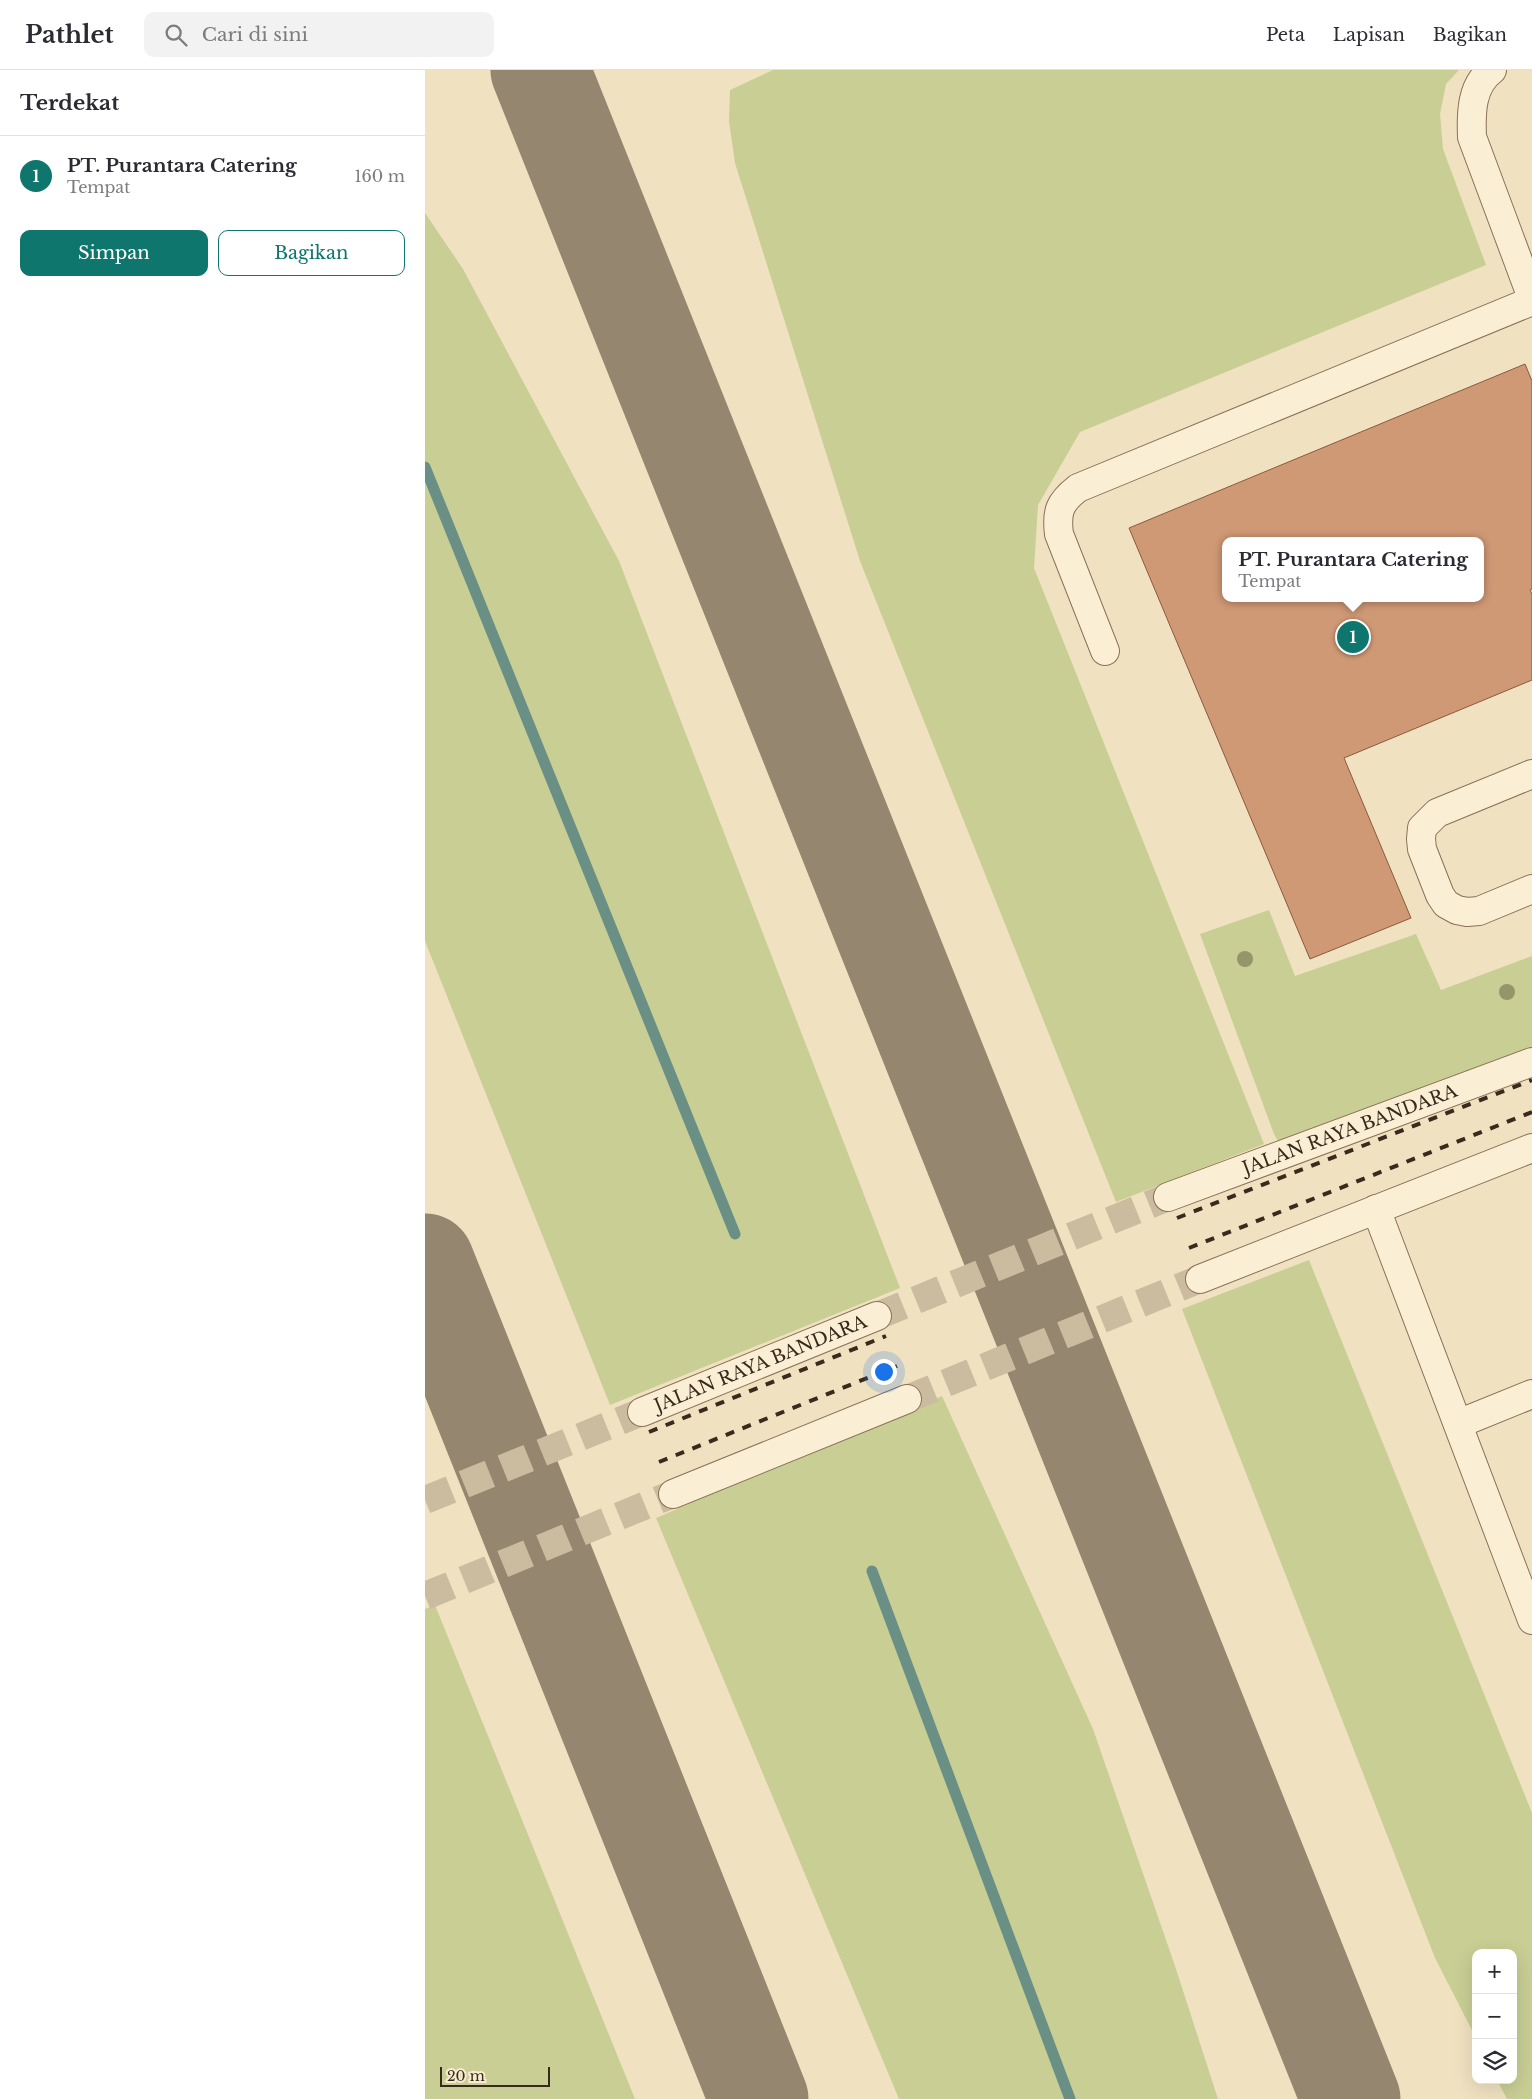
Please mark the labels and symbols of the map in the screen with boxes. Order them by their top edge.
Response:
pin: 1 [1337,618,1369,656]
street label: JALAN RAYA BANDARA [1238,1079,1461,1180]
street label: JALAN RAYA BANDARA [649,1310,871,1418]
your location [871,1359,897,1385]
scale bar [440,2064,550,2087]

